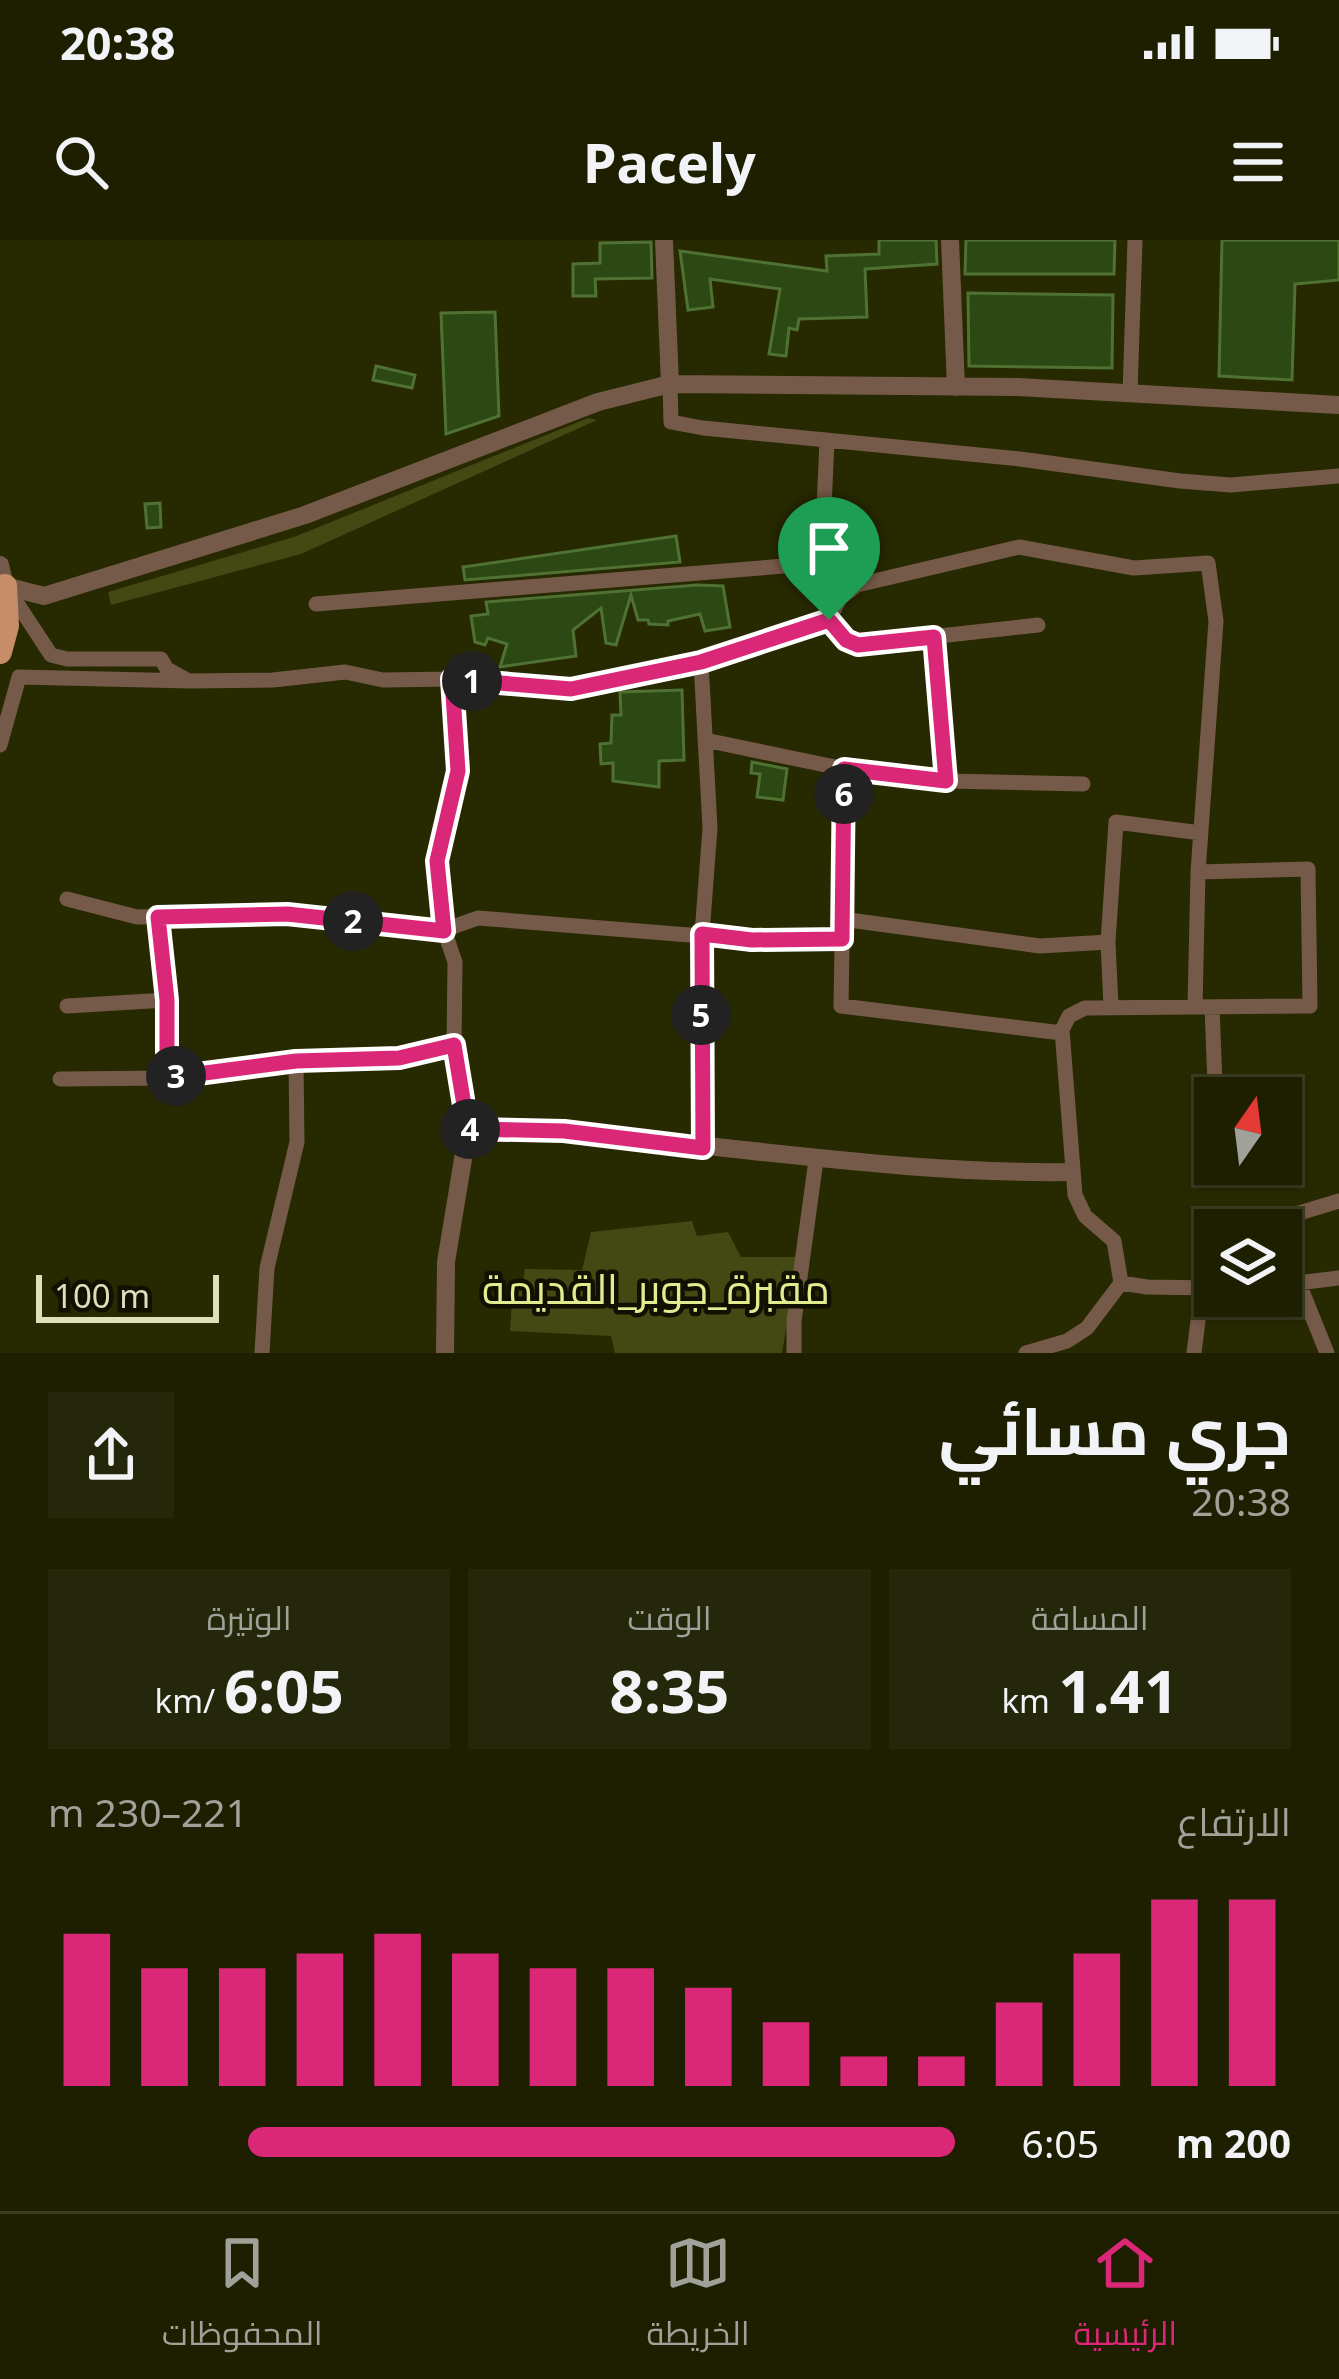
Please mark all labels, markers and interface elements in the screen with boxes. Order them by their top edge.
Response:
text: 20:38 [60,12,176,73]
text: Pacely [583,125,756,199]
icon: search [48,129,114,195]
icon: menu [1225,129,1291,195]
pin [778,497,880,620]
icon: arrive [796,515,862,581]
pin: 1 [442,651,502,711]
text: 1 [463,658,481,703]
pin: 6 [814,764,874,824]
text: 6 [835,771,853,816]
pin: 2 [323,891,383,951]
text: 2 [344,898,362,943]
pin: 5 [671,985,731,1045]
text: 5 [692,992,710,1037]
pin: 3 [146,1046,206,1106]
text: 3 [167,1053,185,1098]
north arrow [1194,1077,1302,1185]
map controls [1194,1077,1302,1317]
pin: 4 [440,1099,500,1159]
text: 4 [461,1106,479,1151]
button: layers [1194,1209,1302,1317]
park label: مقبرة_جوبر_القديمة [482,1259,830,1316]
scale bar [36,1269,219,1322]
text: 100 m [54,1273,150,1318]
text: جري مسائي [939,1384,1291,1474]
button: share [48,1392,174,1518]
text: 20:38 [1191,1474,1291,1527]
text: الوتيرة [207,1595,292,1640]
text: الوقت [627,1595,712,1640]
text: المسافة [1031,1595,1149,1640]
text: 6:05 [224,1649,344,1731]
text: 8:35 [610,1649,729,1731]
text: 1.41 [1058,1649,1178,1731]
text: /km [155,1678,224,1723]
text: km [1001,1678,1058,1723]
text: 221–230 m [48,1785,248,1838]
text: الارتفاع [1177,1794,1291,1847]
text: 6:05 [1022,2116,1099,2169]
text: 200 m [1176,2116,1291,2169]
tab: المحفوظات [162,2230,323,2364]
tab: الخريطة [647,2230,750,2364]
tab: الرئيسية [1074,2230,1177,2364]

